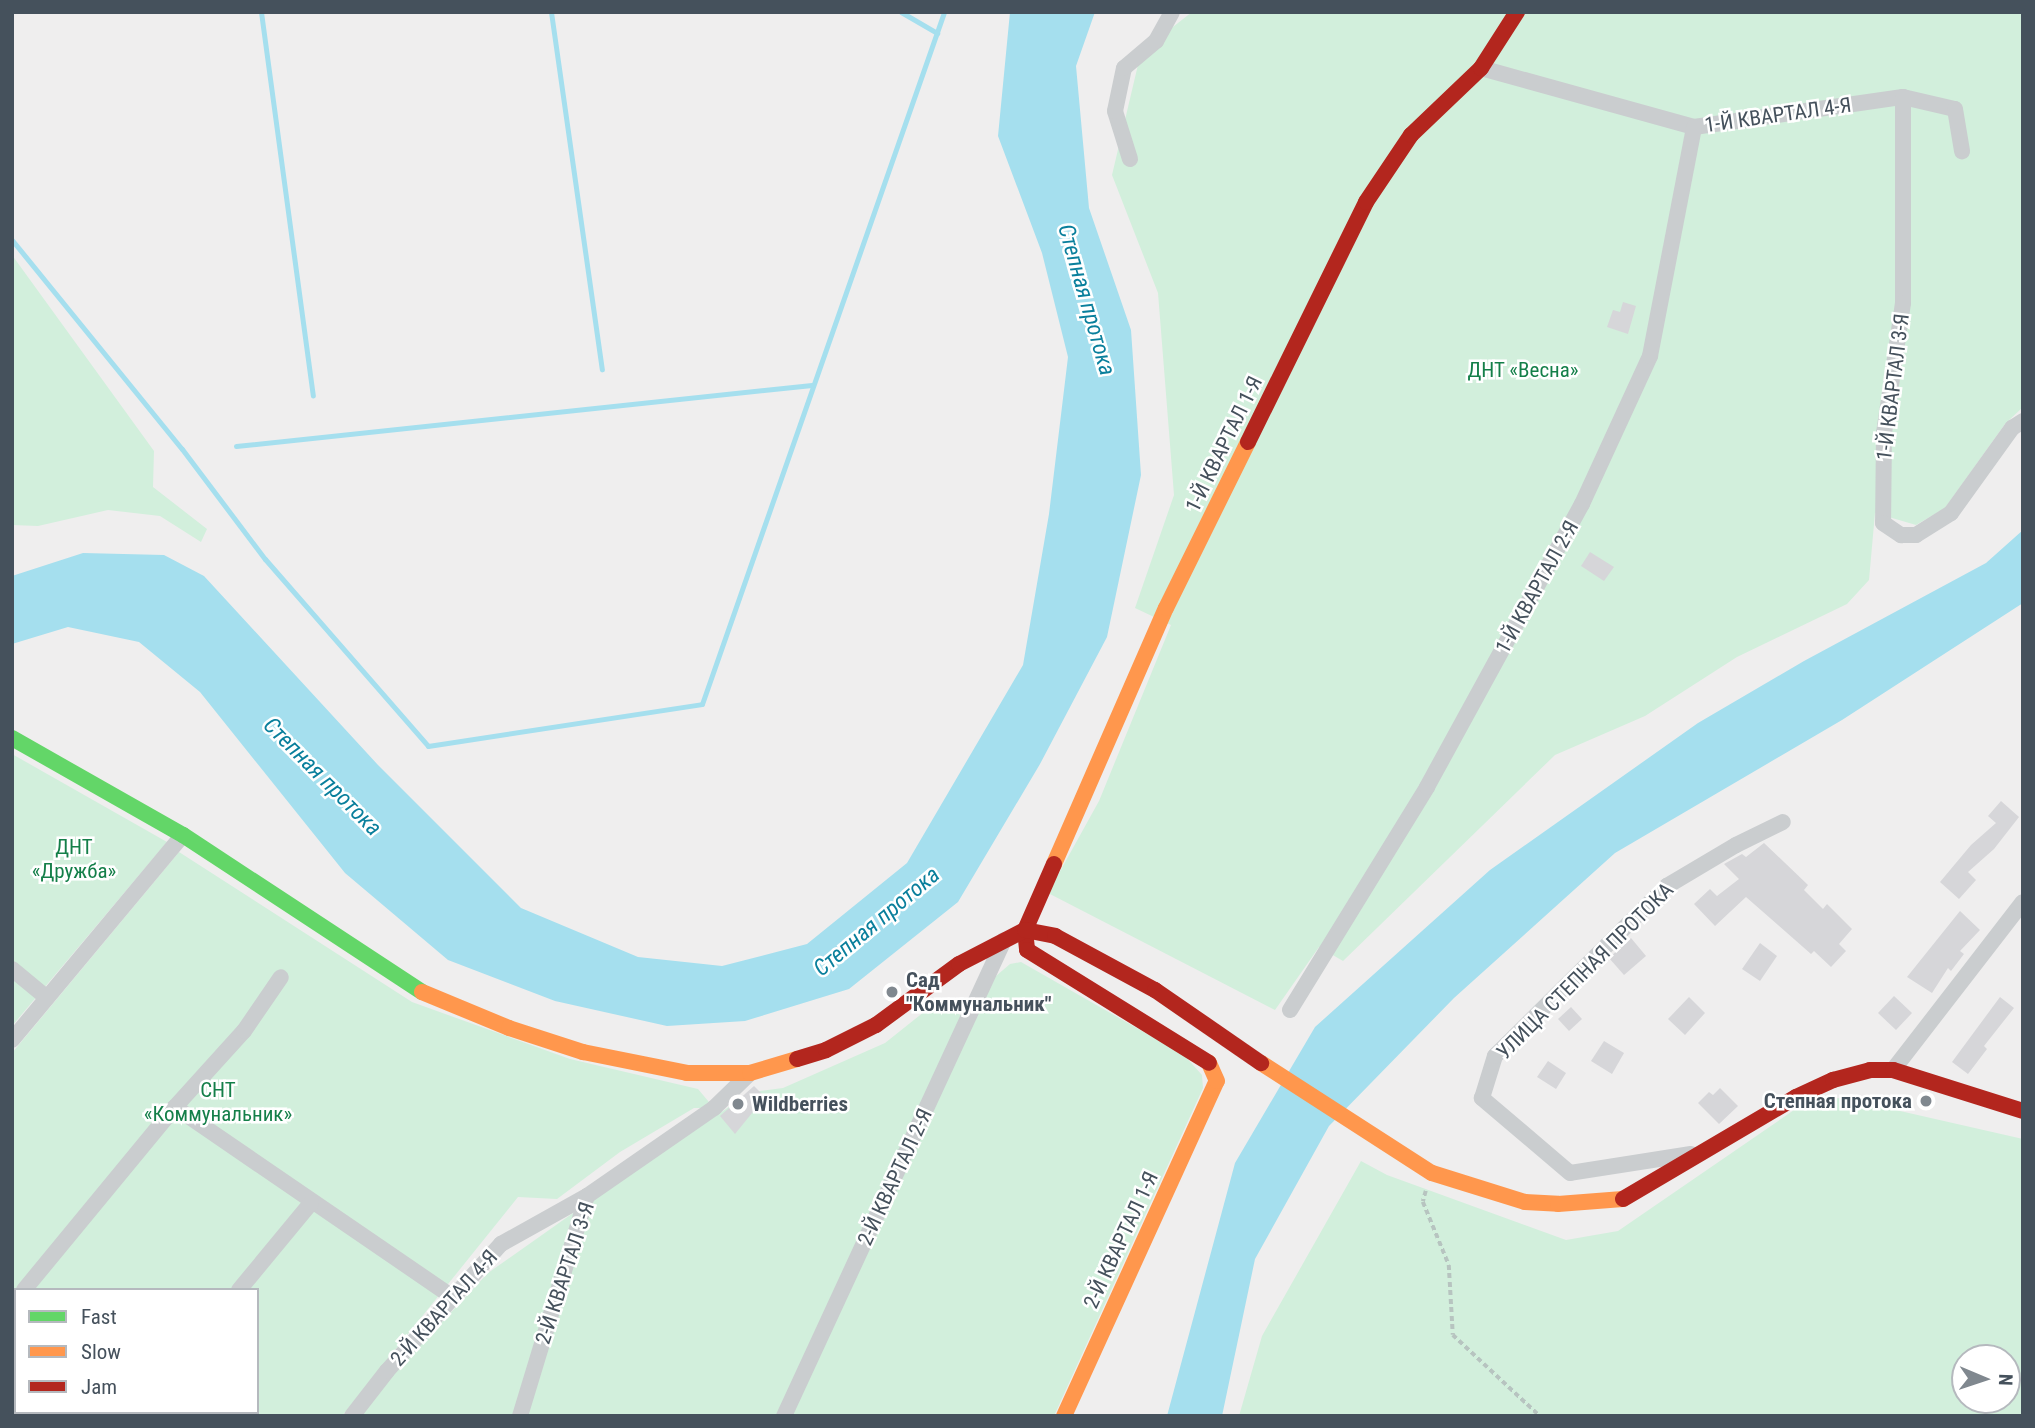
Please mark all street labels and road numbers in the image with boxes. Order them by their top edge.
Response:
street label: 1-Й КВАРТАЛ 4-Я [1703,92,1853,138]
street label: 1-Й КВАРТАЛ 3-Я [1871,312,1915,462]
street label: 1-Й КВАРТАЛ 1-Я [1180,372,1268,516]
street label: 1-Й КВАРТАЛ 2-Я [1490,516,1584,658]
street label: УЛИЦА СТЕПНАЯ ПРОТОКА [1491,877,1679,1065]
street label: 2-Й КВАРТАЛ 2-Я [852,1105,938,1249]
street label: 2-Й КВАРТАЛ 1-Я [1078,1168,1164,1312]
street label: 2-Й КВАРТАЛ 3-Я [530,1199,600,1347]
street label: 2-Й КВАРТАЛ 4-Я [385,1245,503,1371]

